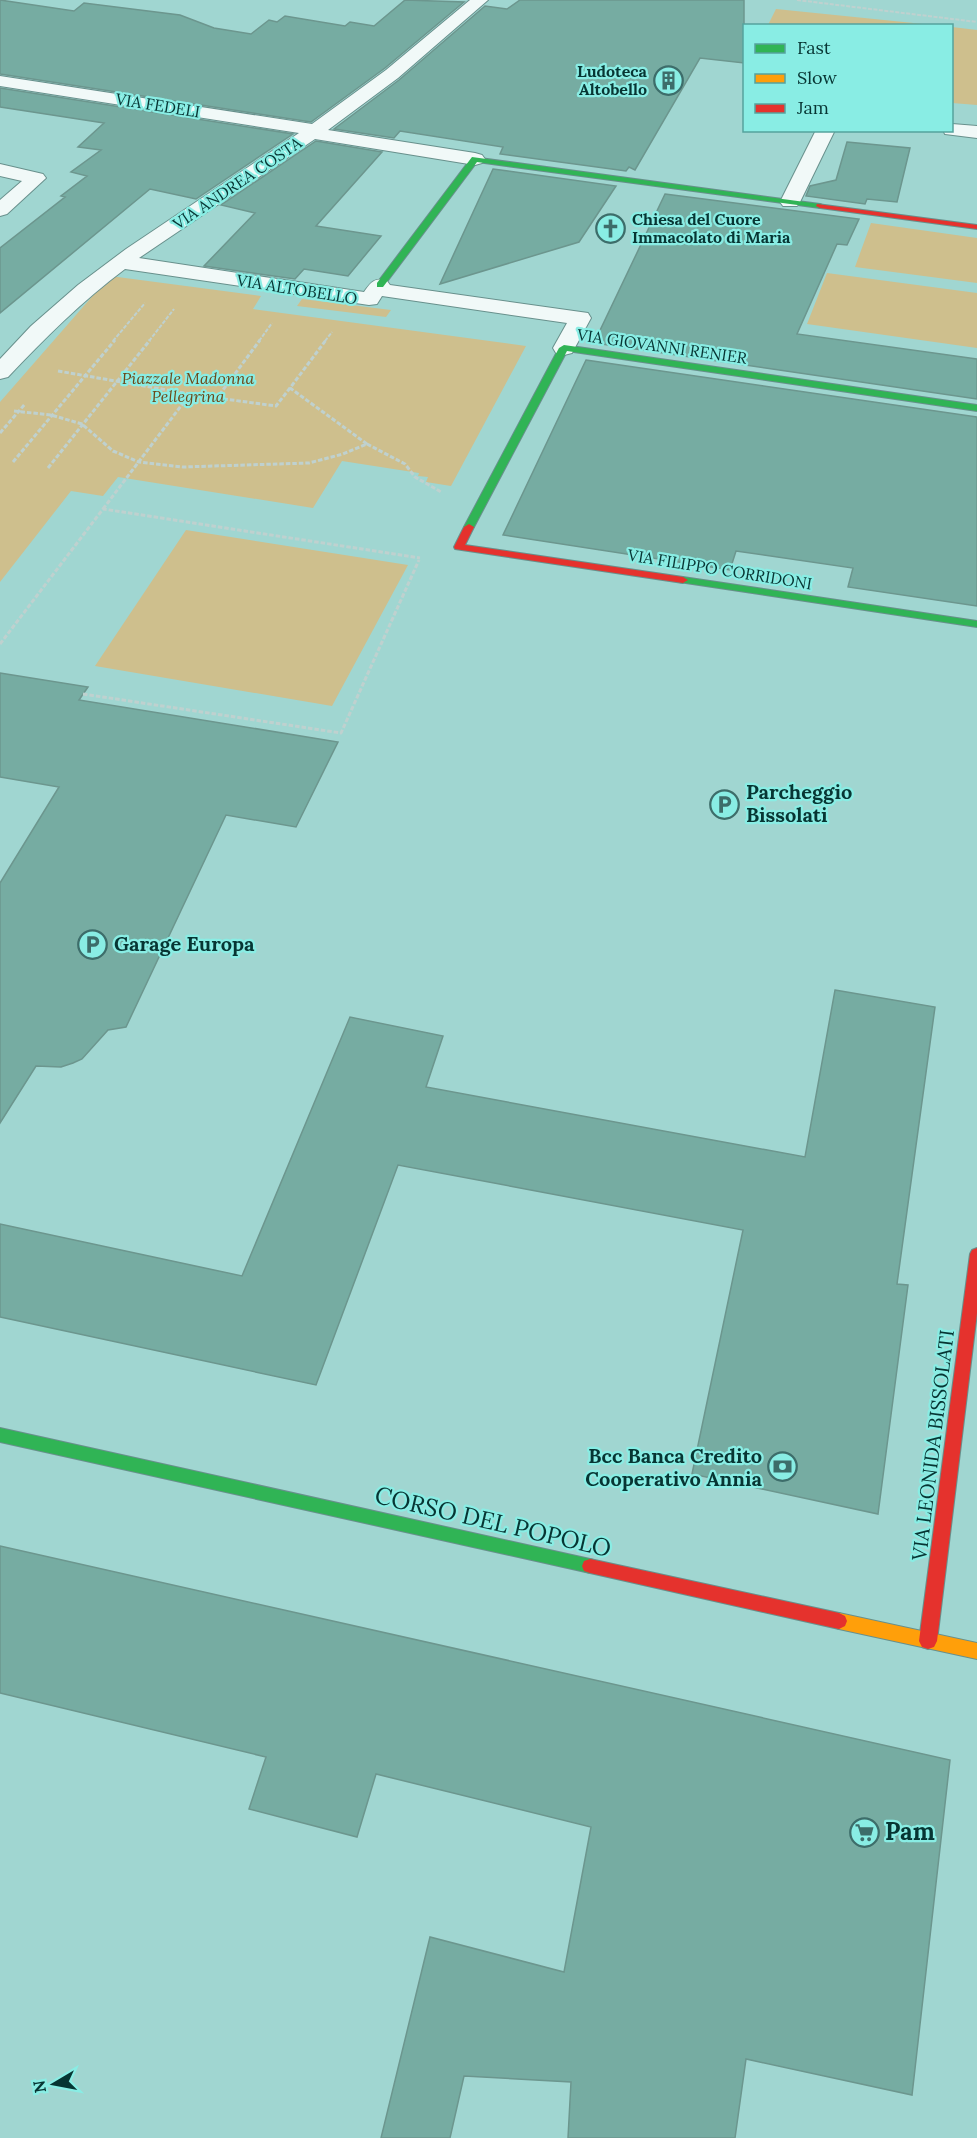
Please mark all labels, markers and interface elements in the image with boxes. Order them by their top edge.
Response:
legend [743,24,953,132]
text: Fast [797,36,831,59]
place label: Ludoteca Altobello [577,61,648,99]
building icon: Ludoteca Altobello [652,64,684,96]
text: Slow [797,66,837,89]
street label: VIA FEDELI [113,88,202,122]
text: Jam [796,96,829,119]
street label: VIA ANDREA COSTA [168,132,306,234]
place label: Chiesa del Cuore Immacolato di Maria [632,209,791,247]
church icon: Chiesa del Cuore Immacolato di Maria [595,212,627,244]
street label: VIA ALTOBELLO [234,269,359,308]
street label: VIA GIOVANNI RENIER [575,324,749,368]
park label: Piazzale Madonna Pellegrina [122,368,255,406]
street label: VIA FILIPPO CORRIDONI [625,544,814,593]
place label: Parcheggio Bissolati [746,779,852,827]
parking icon: Parcheggio Bissolati [709,788,741,820]
parking icon: Garage Europa [77,928,109,960]
place label: Garage Europa [114,931,255,956]
street label: VIA LEONIDA BISSOLATI [906,1328,959,1563]
place label: Bcc Banca Credito Cooperativo Annia [585,1443,763,1491]
bank icon: Bcc Banca Credito Cooperativo Annia [767,1451,799,1483]
street label: CORSO DEL POPOLO [372,1479,614,1564]
supermarket icon: Pam [848,1816,880,1848]
place label: Pam [885,1816,935,1847]
north arrow [24,2054,84,2114]
text: N [28,2079,50,2094]

